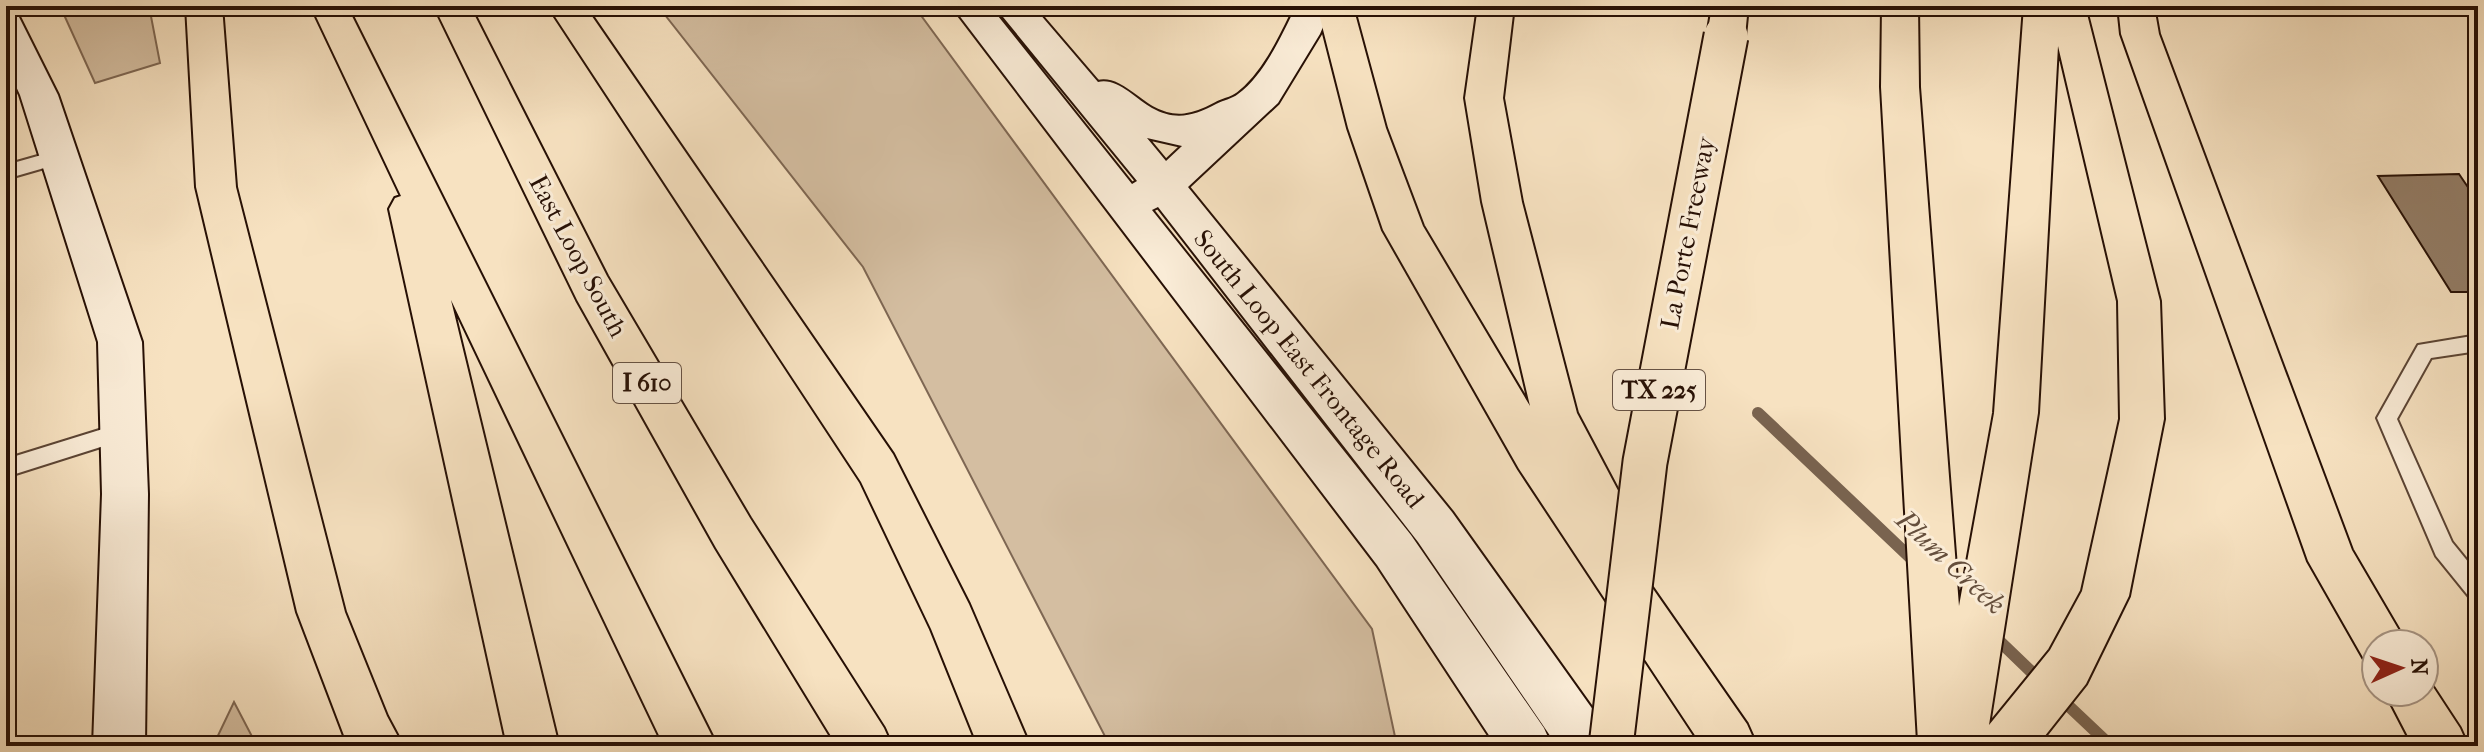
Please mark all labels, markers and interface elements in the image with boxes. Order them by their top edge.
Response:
street label: La Porte Freeway [1654,133,1722,332]
street label: East Loop South [522,170,634,343]
street label: South Loop East Frontage Road [1187,224,1431,515]
road number: I 610 [613,363,681,403]
road number: TX 225 [1613,370,1705,410]
water label: Plum Creek [1888,502,2013,621]
north arrow [2360,628,2440,708]
text: N [2406,658,2432,676]

